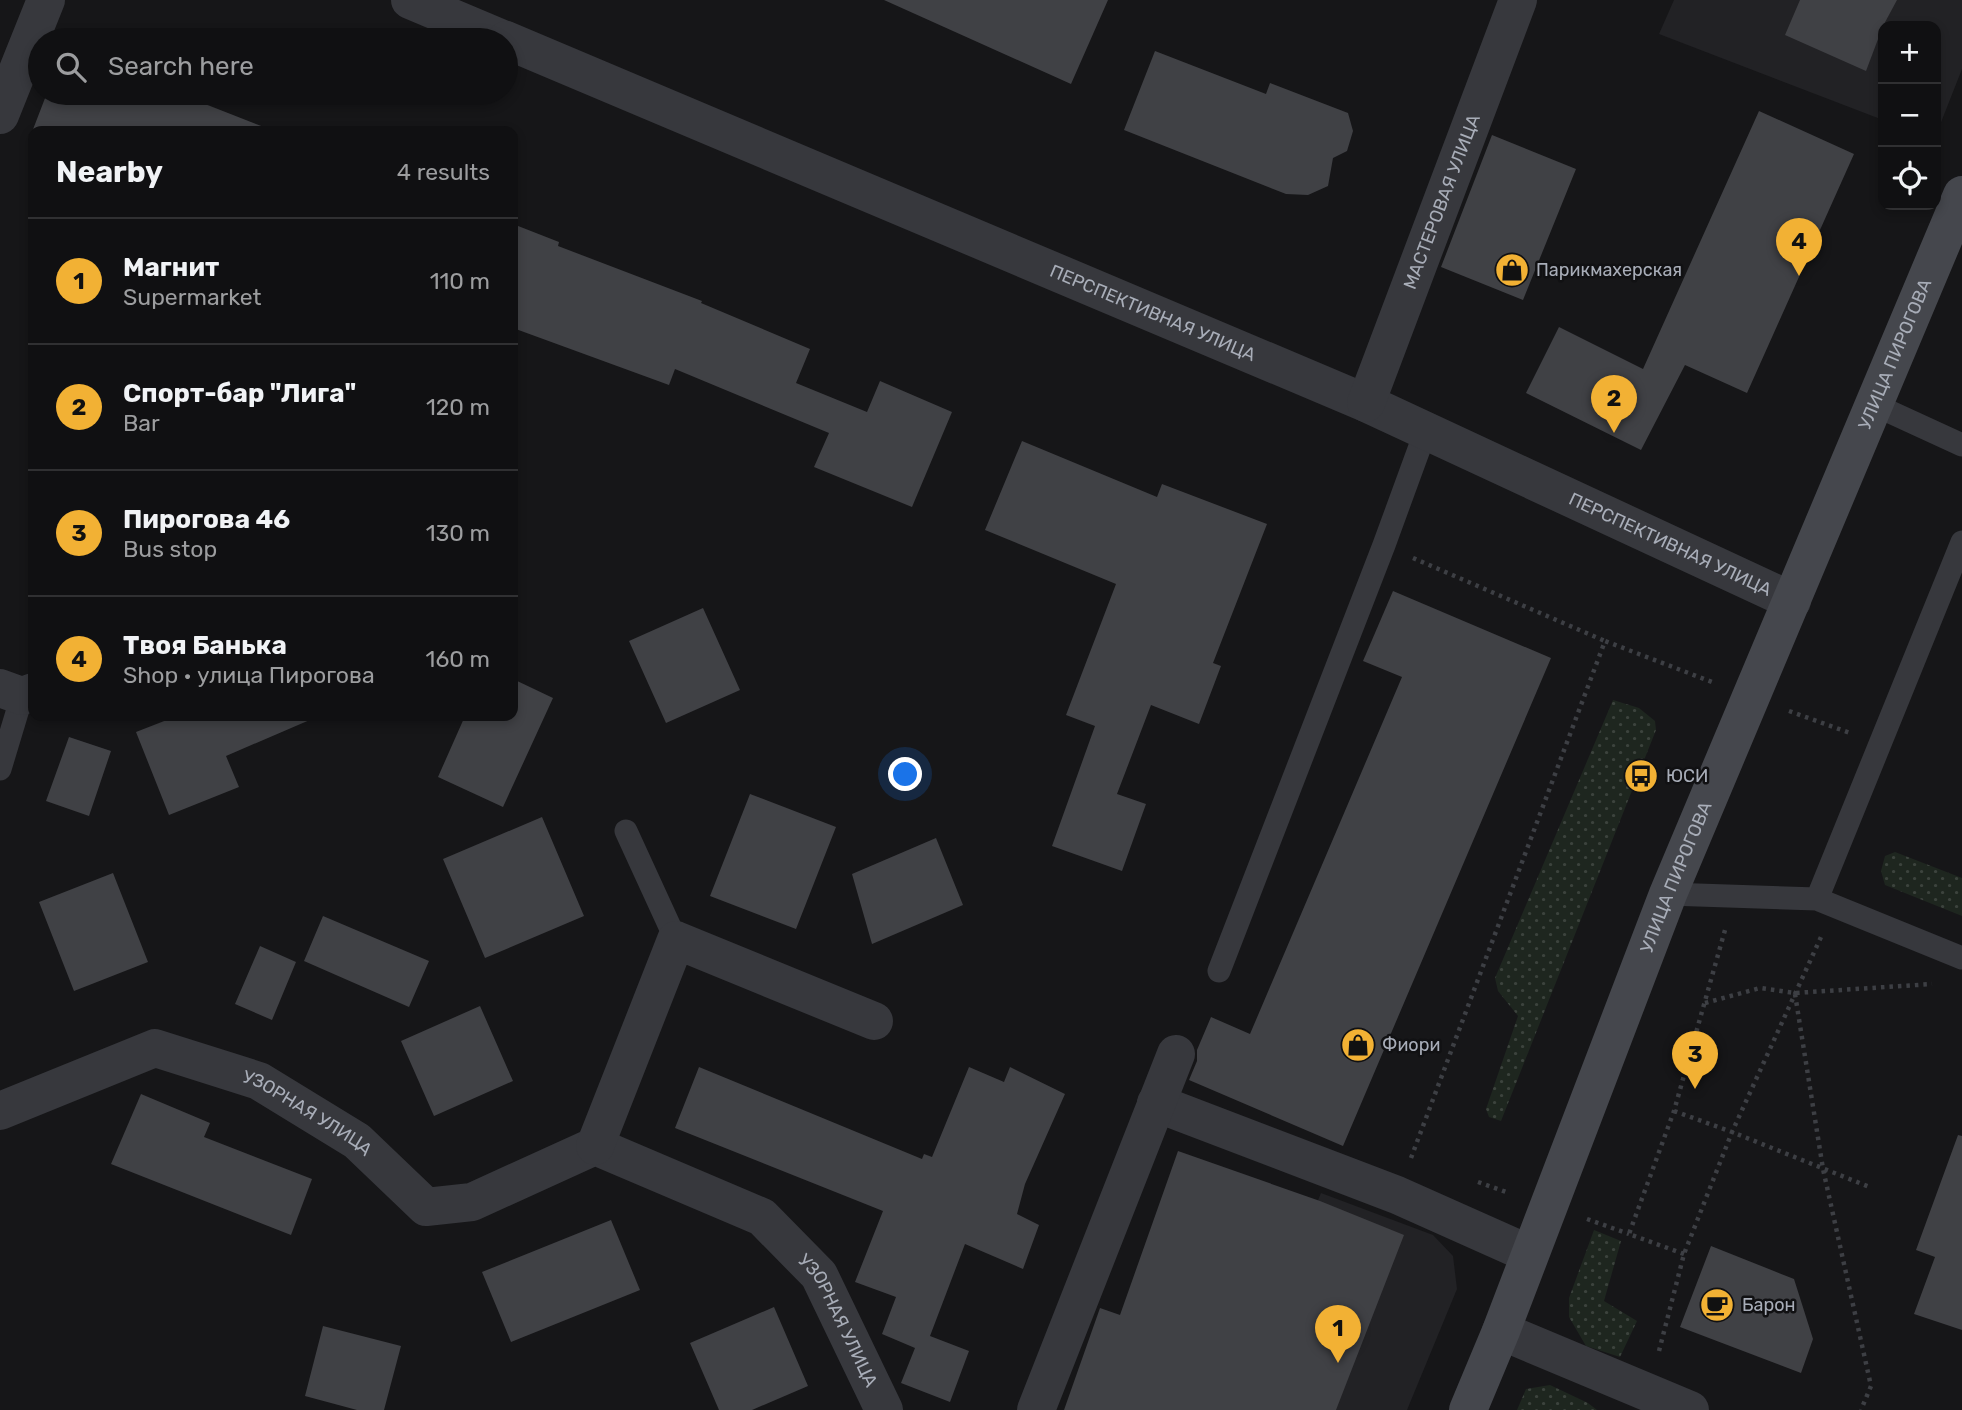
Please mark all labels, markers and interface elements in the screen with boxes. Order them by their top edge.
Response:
map controls [1878,21,1941,210]
button: + [1878,21,1941,84]
search box [28,28,518,105]
icon: search [52,48,90,86]
text: Search here [108,51,254,82]
button: − [1878,84,1941,147]
street label: МАСТЕРОВАЯ УЛИЦА [1399,111,1485,292]
button: locate [1878,147,1941,210]
text: Nearby [56,154,163,190]
text: 4 results [397,158,490,186]
pin: 4 [1776,218,1822,276]
shop icon: Парикмахерская [1493,251,1531,289]
text: Магнит [123,252,219,283]
place label: Парикмахерская [1536,259,1682,281]
street label: ПЕРСПЕКТИВНАЯ УЛИЦА [1047,260,1259,366]
text: 1 [73,267,85,295]
text: 110 m [430,267,490,295]
street label: УЛИЦА ПИРОГОВА [1854,276,1936,433]
text: Supermarket [123,283,261,311]
pin: 2 [1591,375,1637,433]
text: Спорт-бар "Лига" [123,378,356,409]
text: 2 [72,393,86,421]
text: 120 m [426,393,490,421]
text: Bar [123,409,160,437]
street label: ПЕРСПЕКТИВНАЯ УЛИЦА [1565,488,1775,601]
text: Пирогова 46 [123,504,290,535]
text: 3 [71,519,87,547]
text: 130 m [426,519,490,547]
text: Bus stop [123,535,217,563]
text: Твоя Банька [123,630,287,661]
text: 4 [71,645,87,673]
text: 160 m [426,645,490,673]
text: Shop · улица Пирогова [123,661,375,689]
your location [888,757,922,791]
bus stop icon: ЮСИ [1622,757,1660,795]
place label: ЮСИ [1666,765,1708,787]
street label: УЛИЦА ПИРОГОВА [1636,798,1717,956]
shop icon: Фиори [1339,1026,1377,1064]
pin: 3 [1672,1031,1718,1089]
place label: Фиори [1382,1034,1440,1056]
street label: УЗОРНАЯ УЛИЦА [240,1066,377,1161]
street label: УЗОРНАЯ УЛИЦА [794,1249,882,1391]
cafe icon: Барон [1698,1286,1736,1324]
place label: Барон [1742,1294,1795,1316]
pin: 1 [1315,1305,1361,1363]

